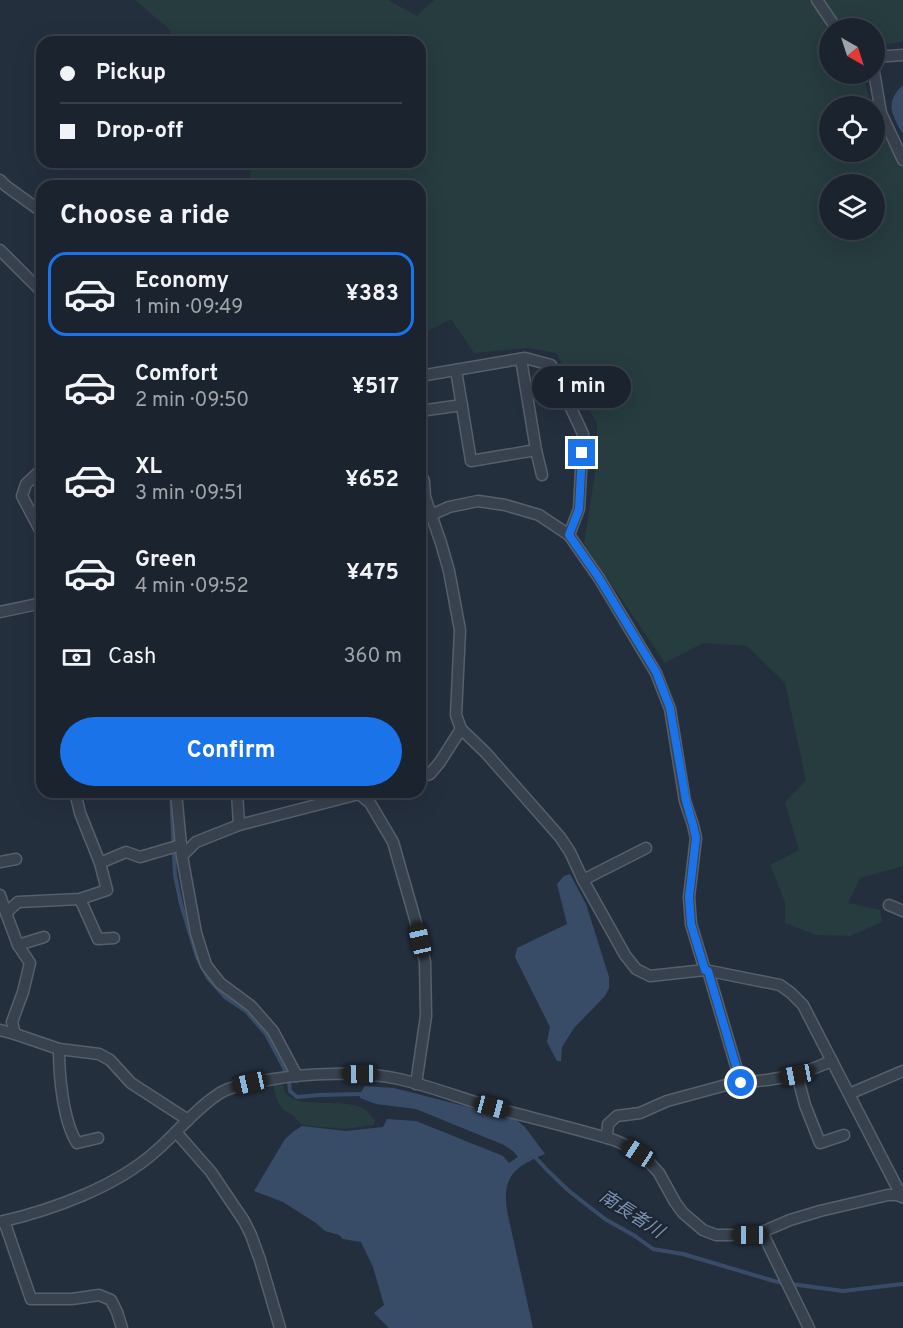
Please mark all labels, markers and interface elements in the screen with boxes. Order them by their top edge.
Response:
north arrow [819,18,885,84]
map controls [819,18,885,240]
text: Pickup [96,60,166,87]
button: locate [819,96,885,162]
text: Drop-off [96,118,183,145]
button: layers [819,174,885,240]
text: Choose a ride [60,199,230,233]
icon: car [63,267,117,321]
text: Economy [135,268,229,295]
text: ¥383 [345,281,399,308]
text: 1 min · 09:49 [135,295,243,321]
icon: car [63,360,117,414]
text: Comfort [135,361,218,388]
callout: 1 min [532,366,632,408]
text: ¥517 [352,374,399,401]
text: 1 min [557,374,606,400]
text: 2 min · 09:50 [135,388,249,414]
route end [568,439,595,466]
icon: car [63,453,117,507]
text: XL [135,454,162,481]
text: ¥652 [345,467,399,494]
text: 3 min · 09:51 [135,481,244,507]
icon: car [63,546,117,600]
text: Green [135,547,197,574]
text: ¥475 [346,560,399,587]
text: 4 min · 09:52 [135,574,249,600]
icon: cash [60,641,93,674]
text: Cash [108,644,157,671]
text: 360 m [344,644,402,670]
button: Confirm [60,717,402,786]
car [407,920,433,960]
car [778,1063,816,1087]
car [342,1065,378,1083]
route start [727,1069,754,1096]
car [230,1070,270,1096]
car [472,1094,512,1120]
car [618,1136,658,1170]
water label: 南長者川 [595,1186,669,1245]
car [732,1226,768,1244]

